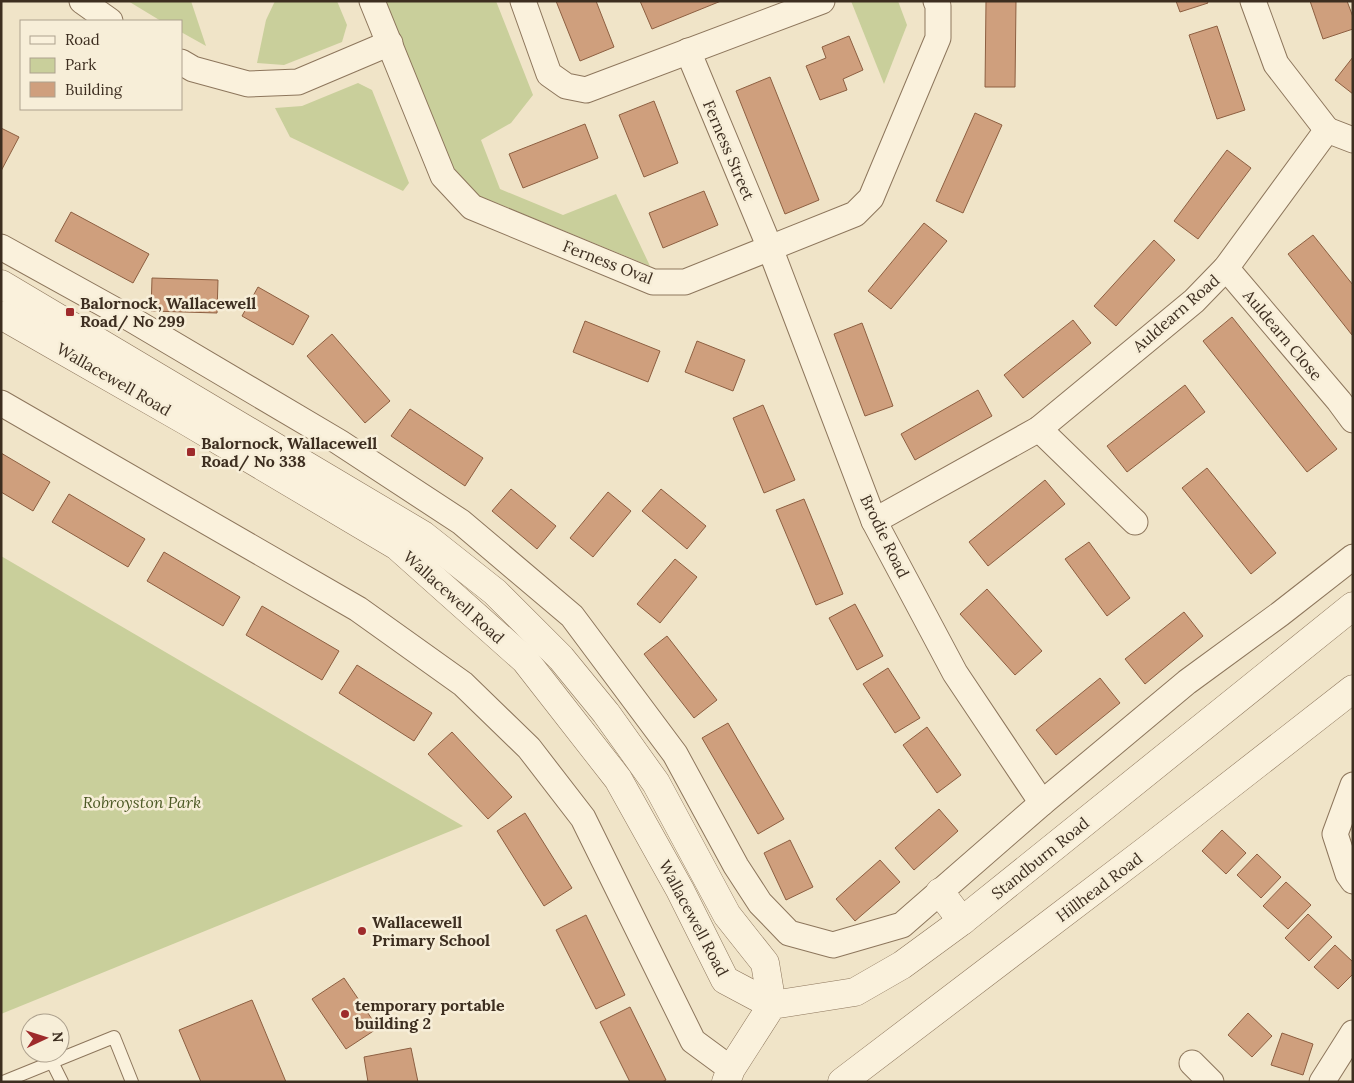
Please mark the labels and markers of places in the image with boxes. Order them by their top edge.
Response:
place label: Balornock, Wallacewell Road/ No 299 [80,293,256,332]
marker: Balornock, Wallacewell Road/ No 299 [64,306,76,318]
place label: Balornock, Wallacewell Road/ No 338 [201,433,377,472]
marker: Balornock, Wallacewell Road/ No 338 [185,446,197,458]
place label: Wallacewell Primary School [372,912,490,950]
marker: Wallacewell Primary School [356,925,368,937]
place label: temporary portable building 2 [354,995,505,1033]
marker: temporary portable building 2 [339,1008,351,1020]

